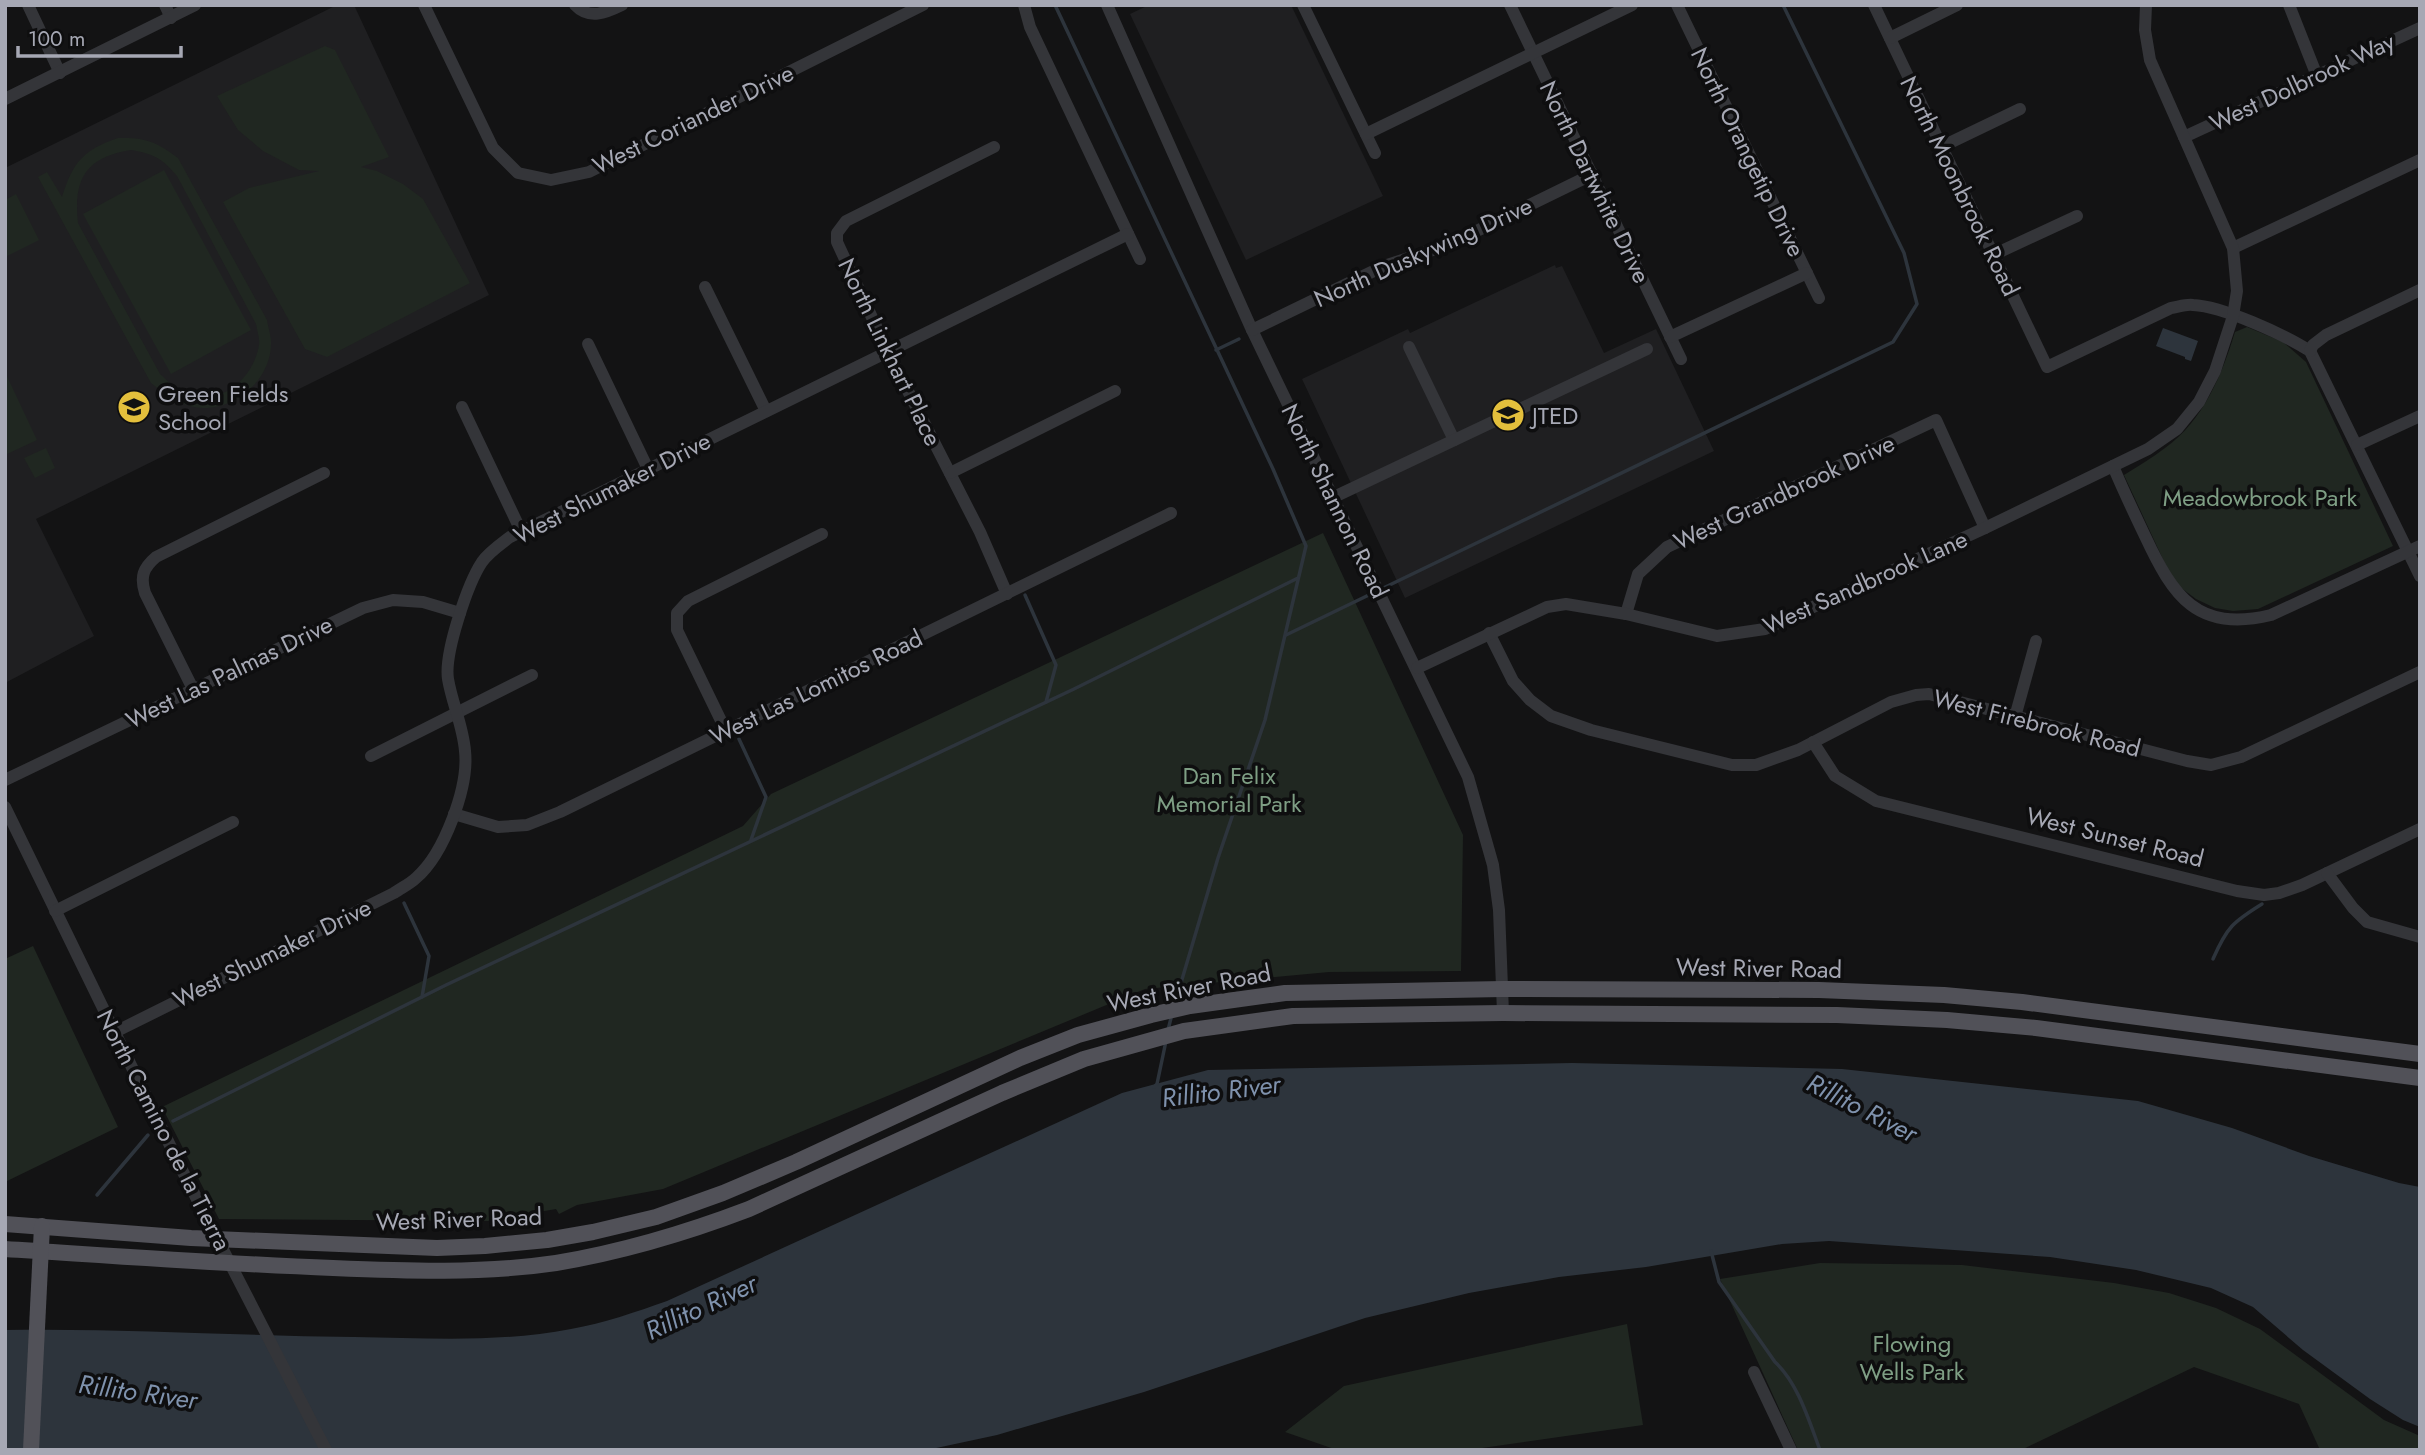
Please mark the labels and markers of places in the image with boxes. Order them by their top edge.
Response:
place label: Green Fields School [158,376,288,439]
school or university icon: Green Fields School [115,388,153,426]
school or university icon: JTED [1489,396,1527,434]
place label: JTED [1529,398,1578,433]

